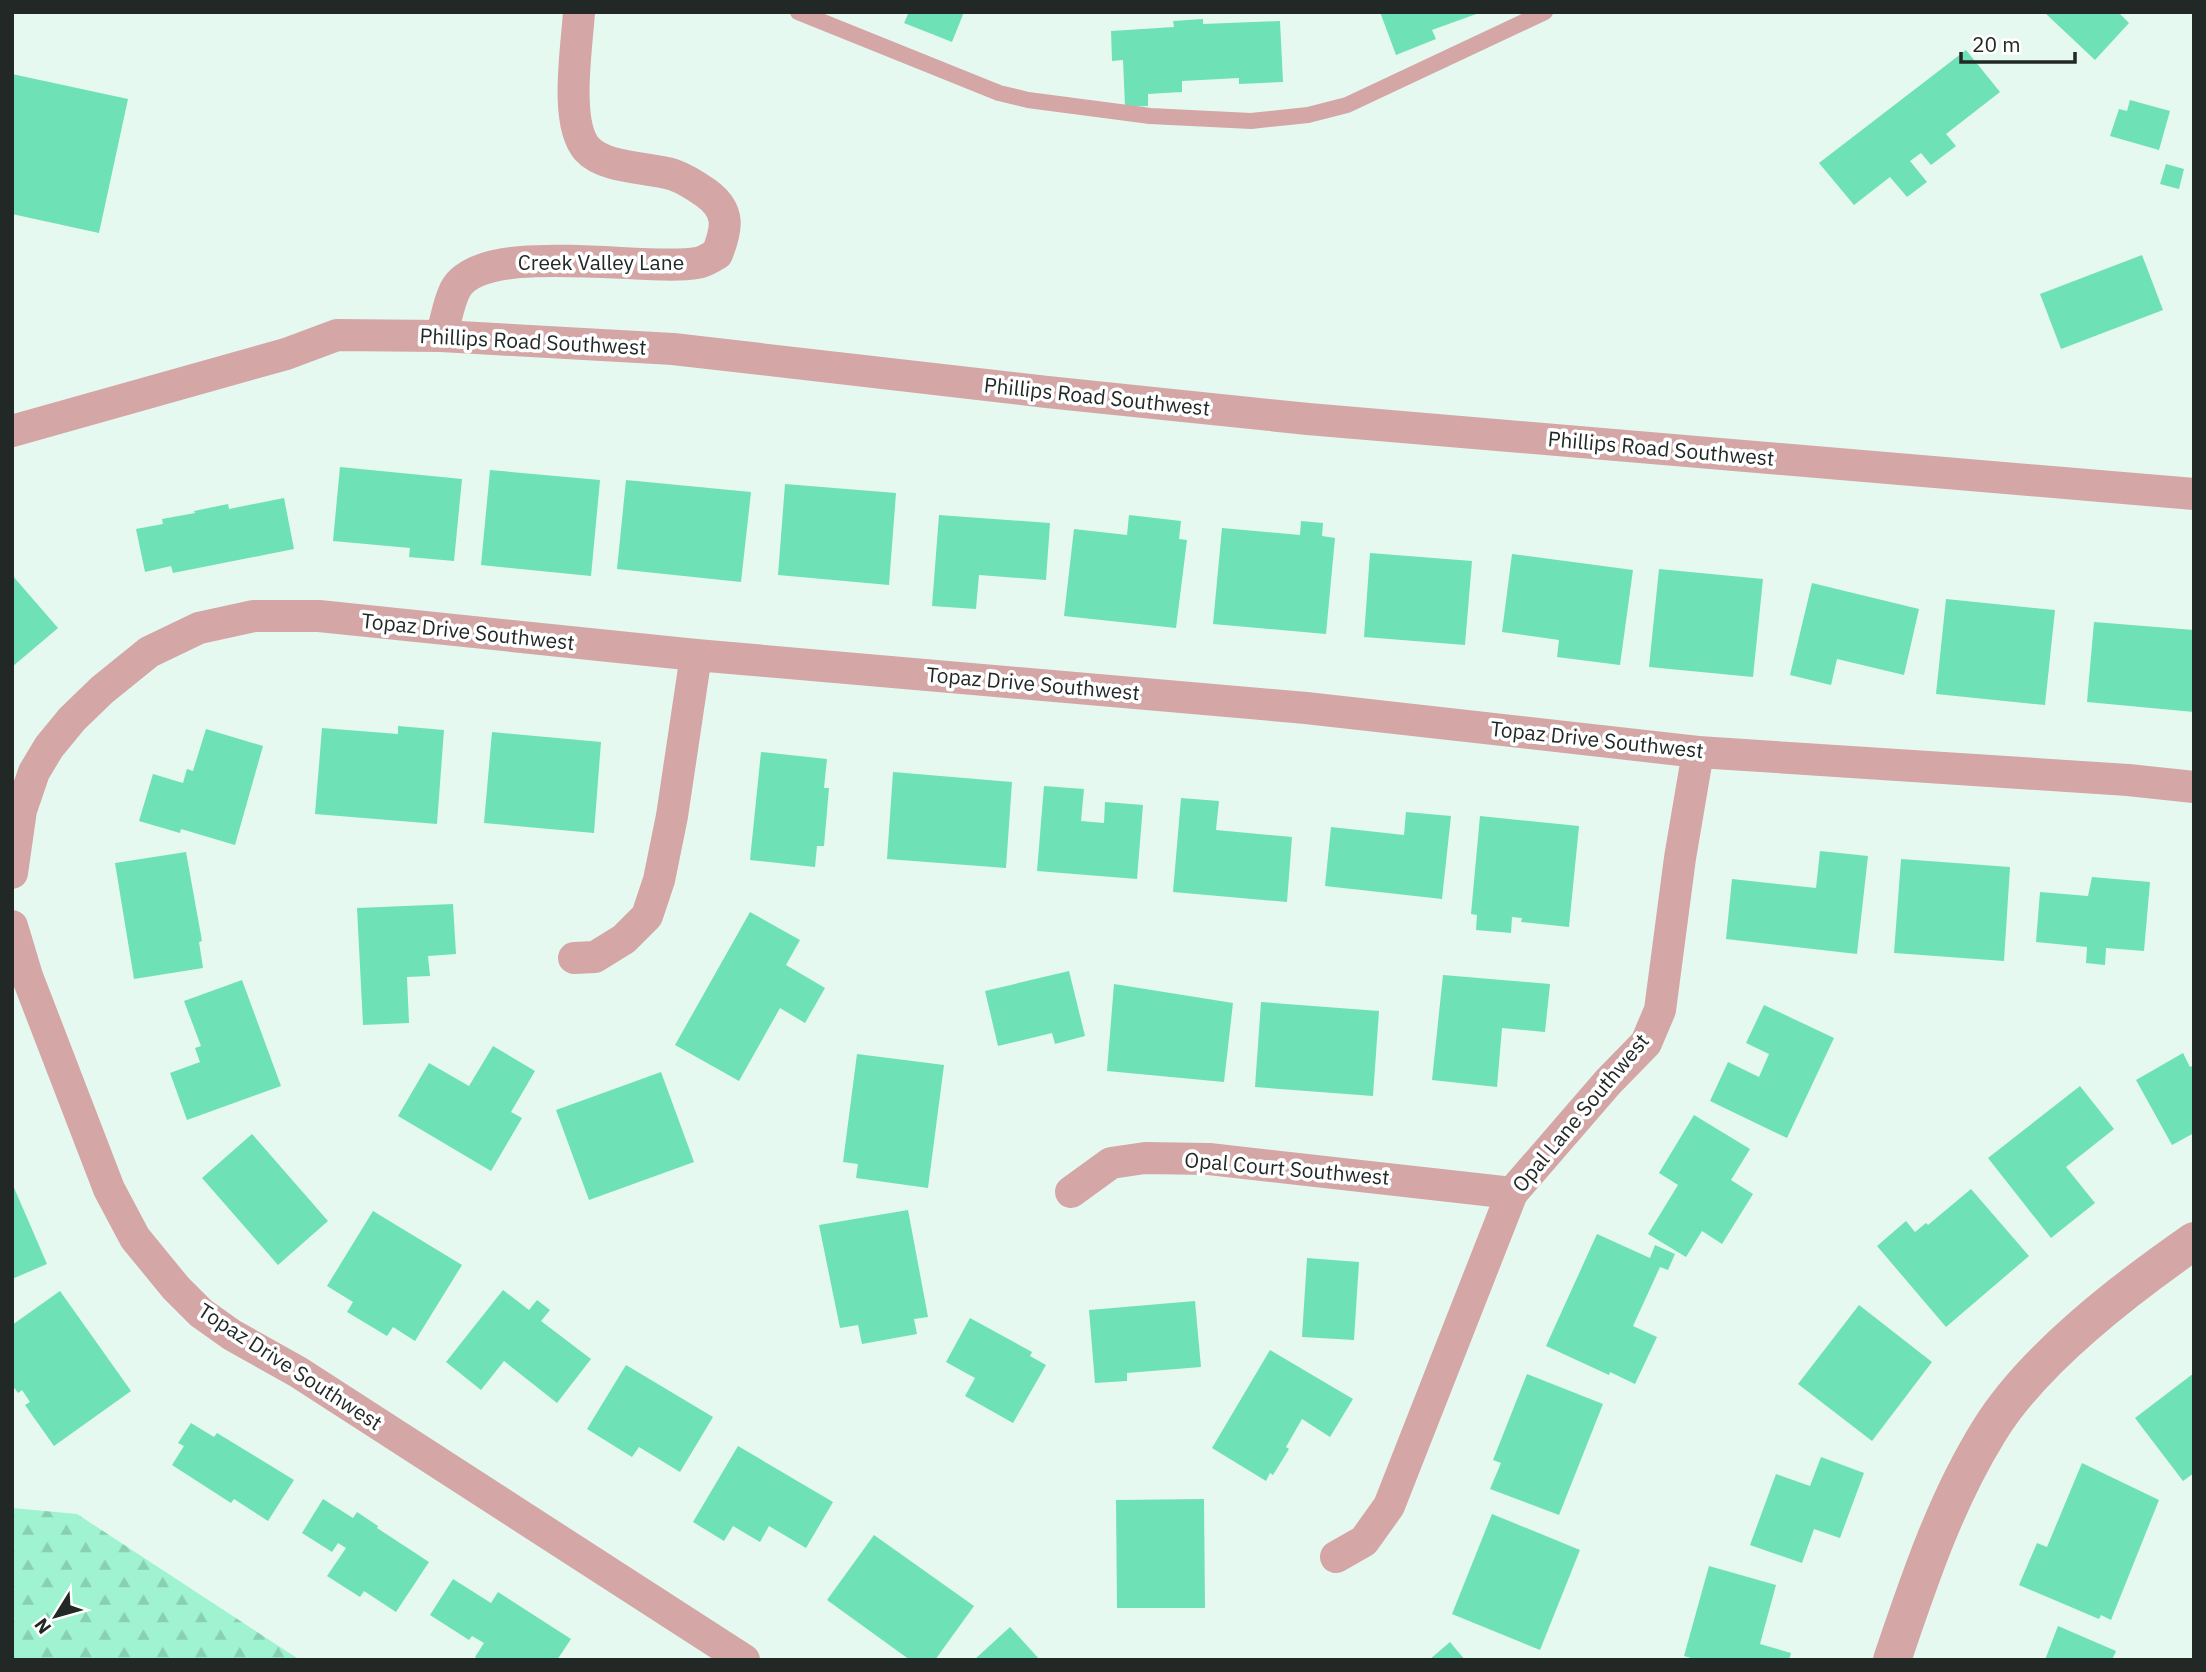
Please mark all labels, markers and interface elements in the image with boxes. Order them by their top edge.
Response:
scale bar [1961,21,2075,65]
text: 20 m [1972,30,2021,58]
street label: Creek Valley Lane [518,248,684,276]
street label: Phillips Road Southwest [419,321,647,361]
street label: Phillips Road Southwest [983,370,1212,422]
street label: Phillips Road Southwest [1547,424,1775,472]
street label: Topaz Drive Southwest [360,606,576,656]
street label: Topaz Drive Southwest [925,660,1141,706]
street label: Topaz Drive Southwest [1489,714,1705,764]
street label: Opal Lane Southwest [1506,1027,1655,1198]
street label: Opal Court Southwest [1183,1145,1391,1191]
street label: Topaz Drive Southwest [193,1296,388,1436]
north arrow [21,1581,91,1651]
text: N [29,1614,56,1639]

